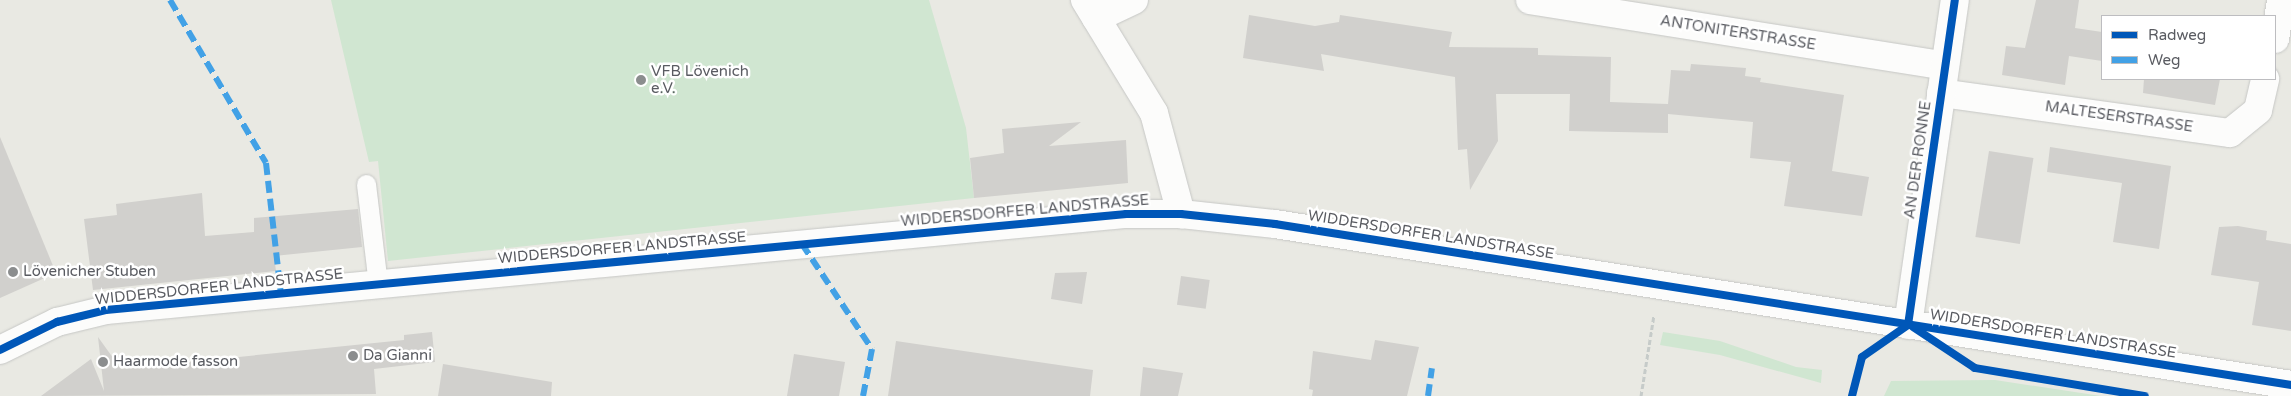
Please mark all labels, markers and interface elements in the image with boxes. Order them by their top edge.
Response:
street label: ANTONITERSTRASSE [1659,12,1817,54]
legend [2101,15,2276,80]
text: Radweg [2148,26,2206,44]
text: Weg [2148,51,2180,69]
place label: VFB Lövenich e.V. [651,62,749,97]
marker: VFB Lövenich e.V. [635,74,647,86]
street label: MALTESERSTRASSE [2044,98,2194,136]
street label: AN DER RONNE [1901,100,1935,220]
street label: WIDDERSDORFER LANDSTRASSE [900,191,1150,231]
street label: WIDDERSDORFER LANDSTRASSE [1306,207,1556,263]
street label: WIDDERSDORFER LANDSTRASSE [497,228,747,268]
place label: Lövenicher Stuben [23,263,156,281]
street label: WIDDERSDORFER LANDSTRASSE [94,265,344,309]
marker: Lövenicher Stuben [7,266,19,278]
street label: WIDDERSDORFER LANDSTRASSE [1928,306,2178,362]
place label: Da Gianni [363,347,432,365]
marker: Da Gianni [347,350,359,362]
place label: Haarmode fasson [113,353,238,371]
marker: Haarmode fasson [97,356,109,368]

